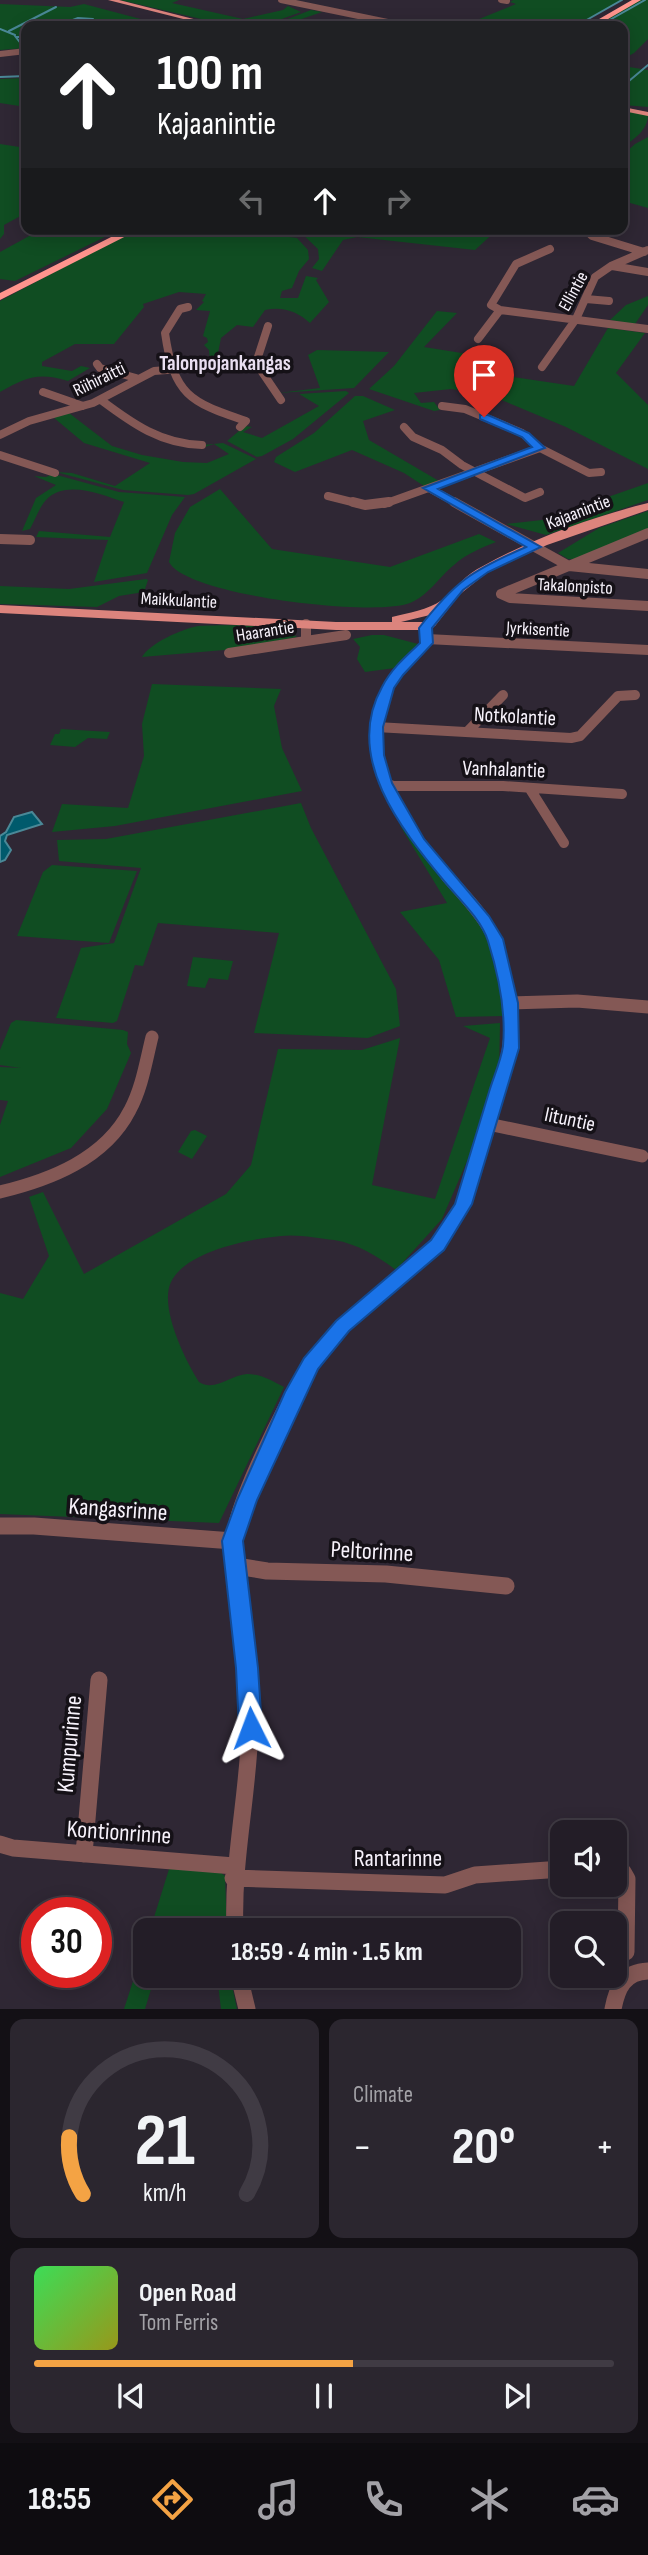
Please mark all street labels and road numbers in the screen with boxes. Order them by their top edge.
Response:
street label: Ellintie [554,268,593,315]
street label: Riihiraitti [70,358,129,401]
street label: Kajaanintie [543,491,613,534]
street label: Takalonpisto [537,574,613,599]
street label: Maikkulantie [140,588,218,613]
street label: Haarantie [234,617,296,646]
street label: Jyrkisentie [505,617,570,642]
street label: Notkolantie [473,702,557,731]
street label: Vanhalantie [462,756,546,783]
street label: Iituntie [542,1102,598,1137]
street label: Kangasrinne [68,1492,168,1527]
street label: Peltorinne [330,1535,414,1568]
street label: Kumpurinne [51,1694,88,1794]
street label: Kontionrinne [66,1814,172,1851]
street label: Rantarinne [354,1844,442,1873]

